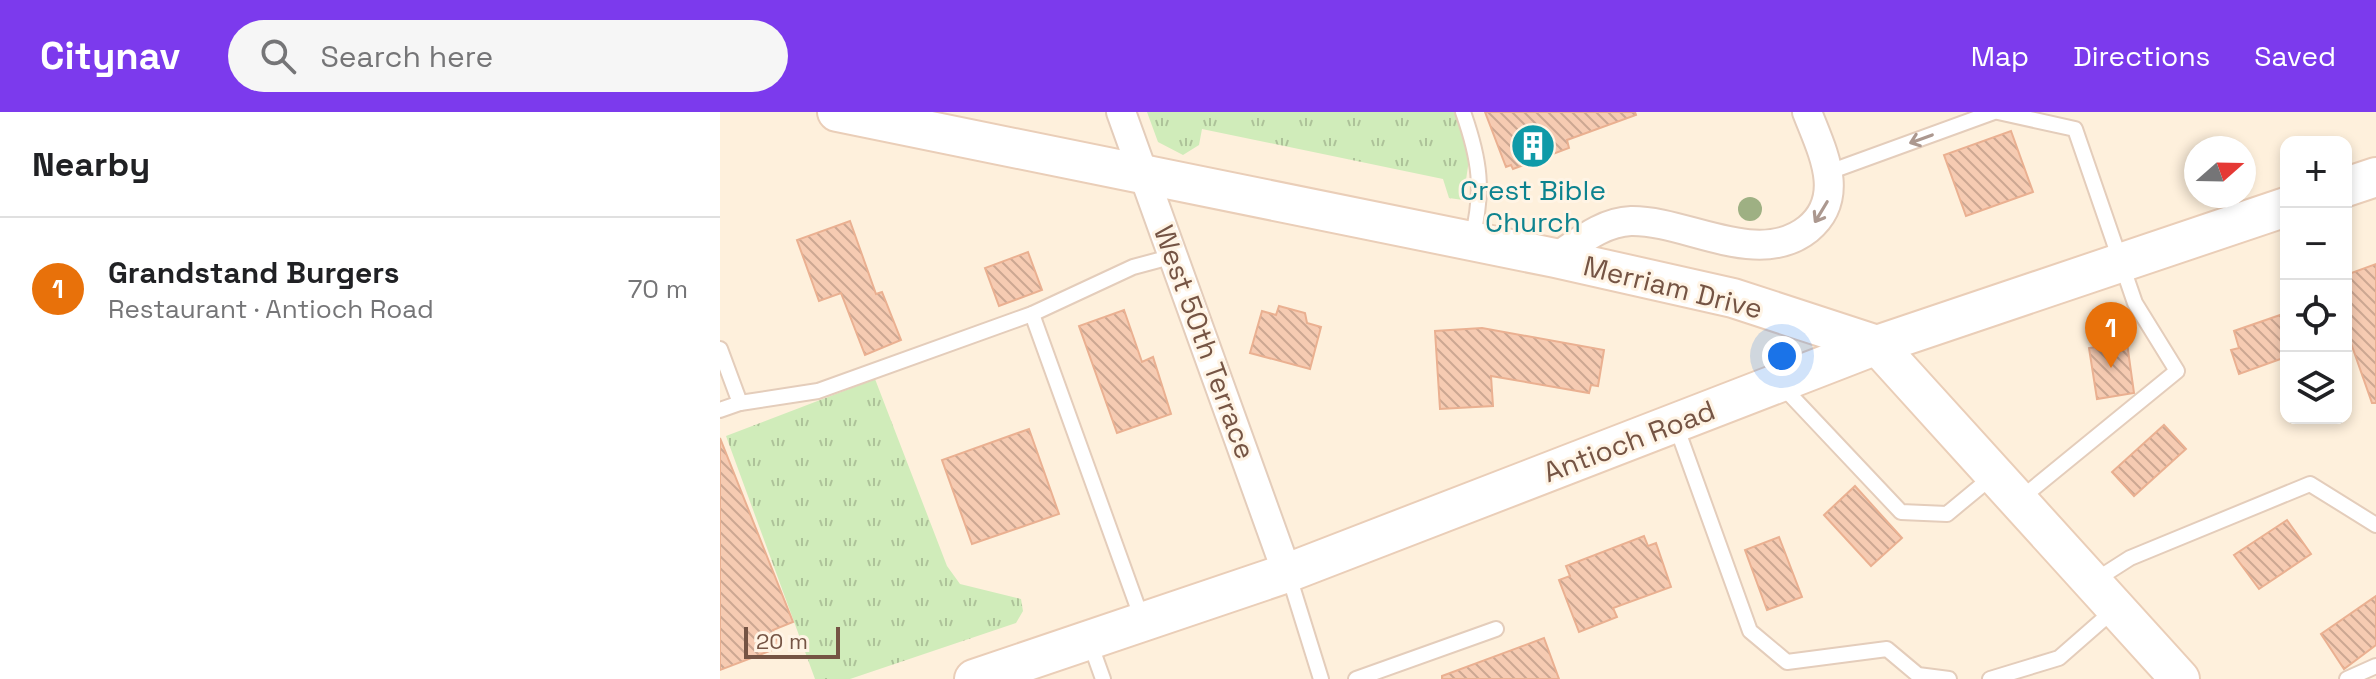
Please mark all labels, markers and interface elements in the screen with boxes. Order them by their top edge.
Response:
search box [228,20,788,92]
text: Citynav [40,32,180,80]
icon: search [256,34,300,78]
text: Search here [320,37,493,76]
text: Map [1971,38,2029,74]
text: Directions [2073,38,2210,74]
text: Saved [2254,38,2336,74]
building icon: Crest Bible Church [1509,122,1557,170]
one-way arrow [1908,132,1933,147]
north arrow [2184,136,2256,208]
map controls [2280,136,2352,424]
button: + [2280,136,2352,208]
text: Nearby [32,143,150,186]
place label: Crest Bible Church [1460,172,1606,240]
one-way arrow [1813,200,1829,222]
button: − [2280,208,2352,280]
street label: West 50th Terrace [1146,220,1264,464]
street label: Merriam Drive [1580,247,1766,327]
text: Grandstand Burgers [108,253,399,292]
text: 1 [52,272,64,306]
text: 70 m [628,272,688,306]
button: locate [2280,280,2352,352]
text: Restaurant · Antioch Road [108,292,434,326]
pin: 1 [2085,302,2137,368]
your location [1762,336,1802,376]
button: layers [2280,352,2352,424]
street label: Antioch Road [1538,392,1720,490]
scale bar [744,623,840,659]
text: 20 m [756,627,808,655]

